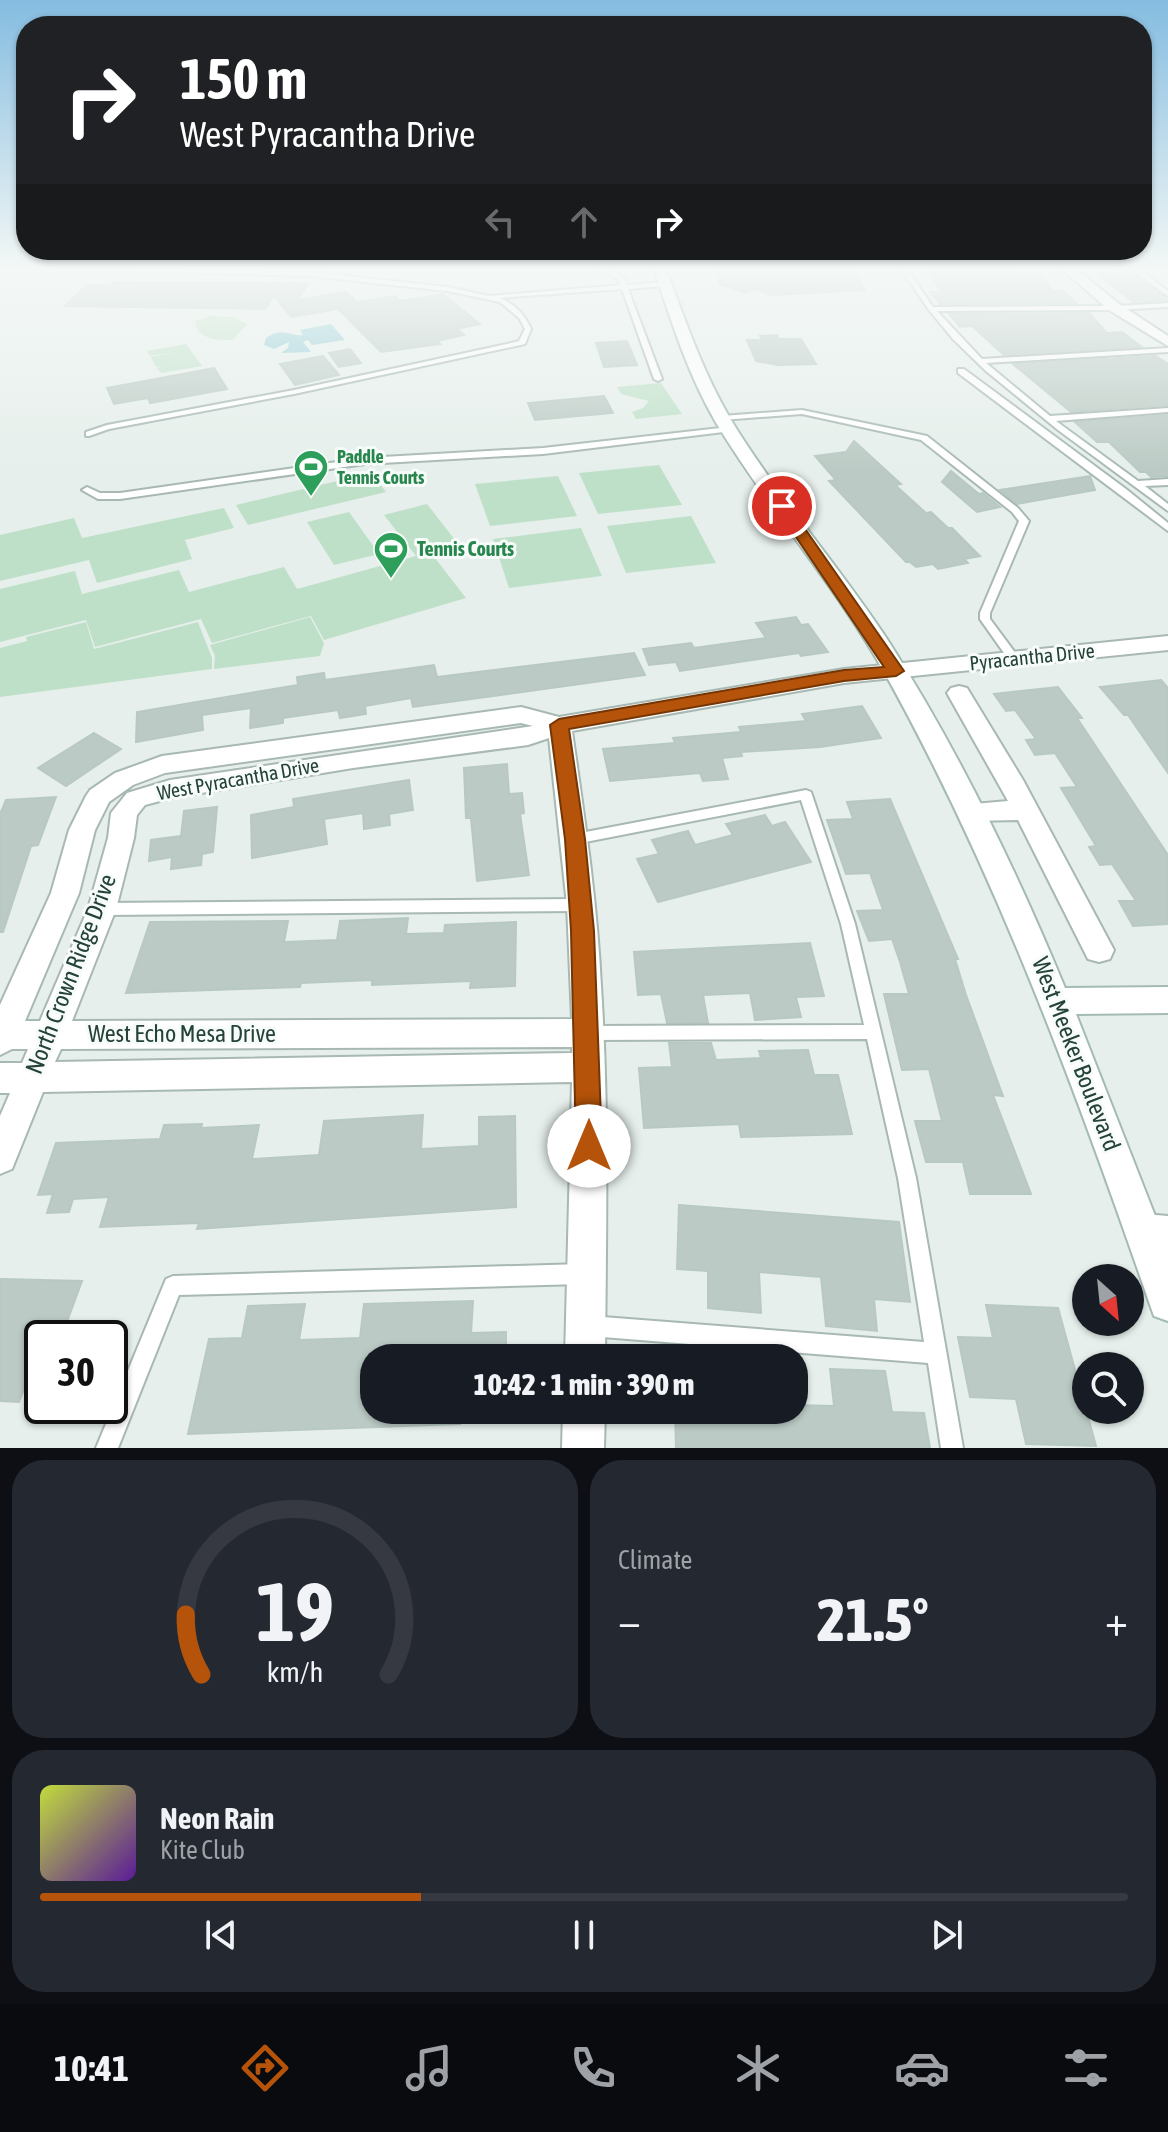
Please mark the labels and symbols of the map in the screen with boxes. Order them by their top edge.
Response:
place label: Paddle Tennis Courts [337,446,425,488]
sports icon: Paddle Tennis Courts [292,448,330,498]
pin [748,472,816,540]
sports icon: Tennis Courts [372,530,410,580]
place label: Tennis Courts [417,537,514,560]
street label: Pyracantha Drive [968,639,1096,675]
street label: West Pyracantha Drive [155,753,321,804]
street label: North Crown Ridge Drive [20,870,121,1078]
street label: West Meeker Boulevard [1027,953,1126,1155]
street label: West Echo Mesa Drive [88,1020,276,1047]
position arrow [547,1104,631,1188]
north arrow [1072,1264,1144,1336]
speed limit sign: 30 [24,1320,128,1424]

